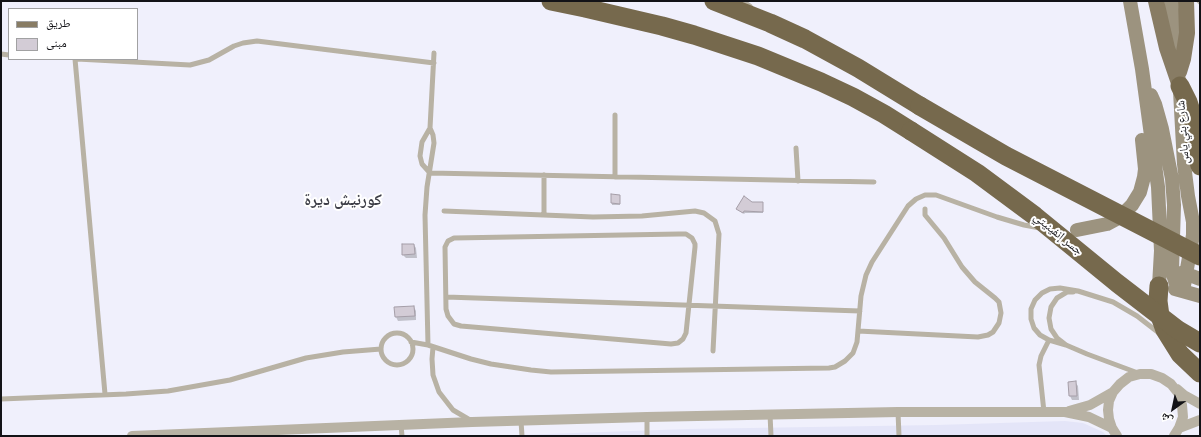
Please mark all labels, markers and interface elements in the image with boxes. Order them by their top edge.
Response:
legend [8,8,138,60]
text: طريق [46,14,71,31]
text: مبنى [46,34,67,51]
street label: شارع بني ياس [1174,100,1192,164]
district label: كورنيش ديرة [304,190,382,210]
street label: جسر إنفينيتي [1031,210,1085,258]
north arrow [1153,389,1193,429]
text: ش [1157,410,1175,429]

